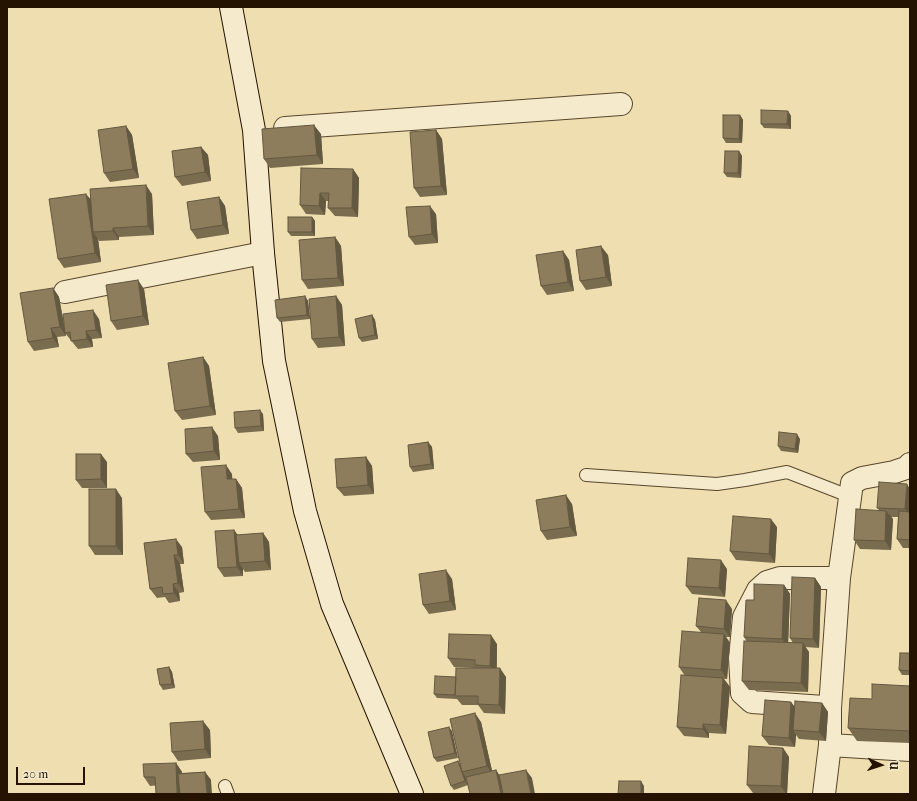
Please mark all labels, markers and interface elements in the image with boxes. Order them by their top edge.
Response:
north arrow [861,745,901,785]
scale bar [18,759,87,785]
text: U [887,761,900,770]
text: 20 m [23,767,48,781]

